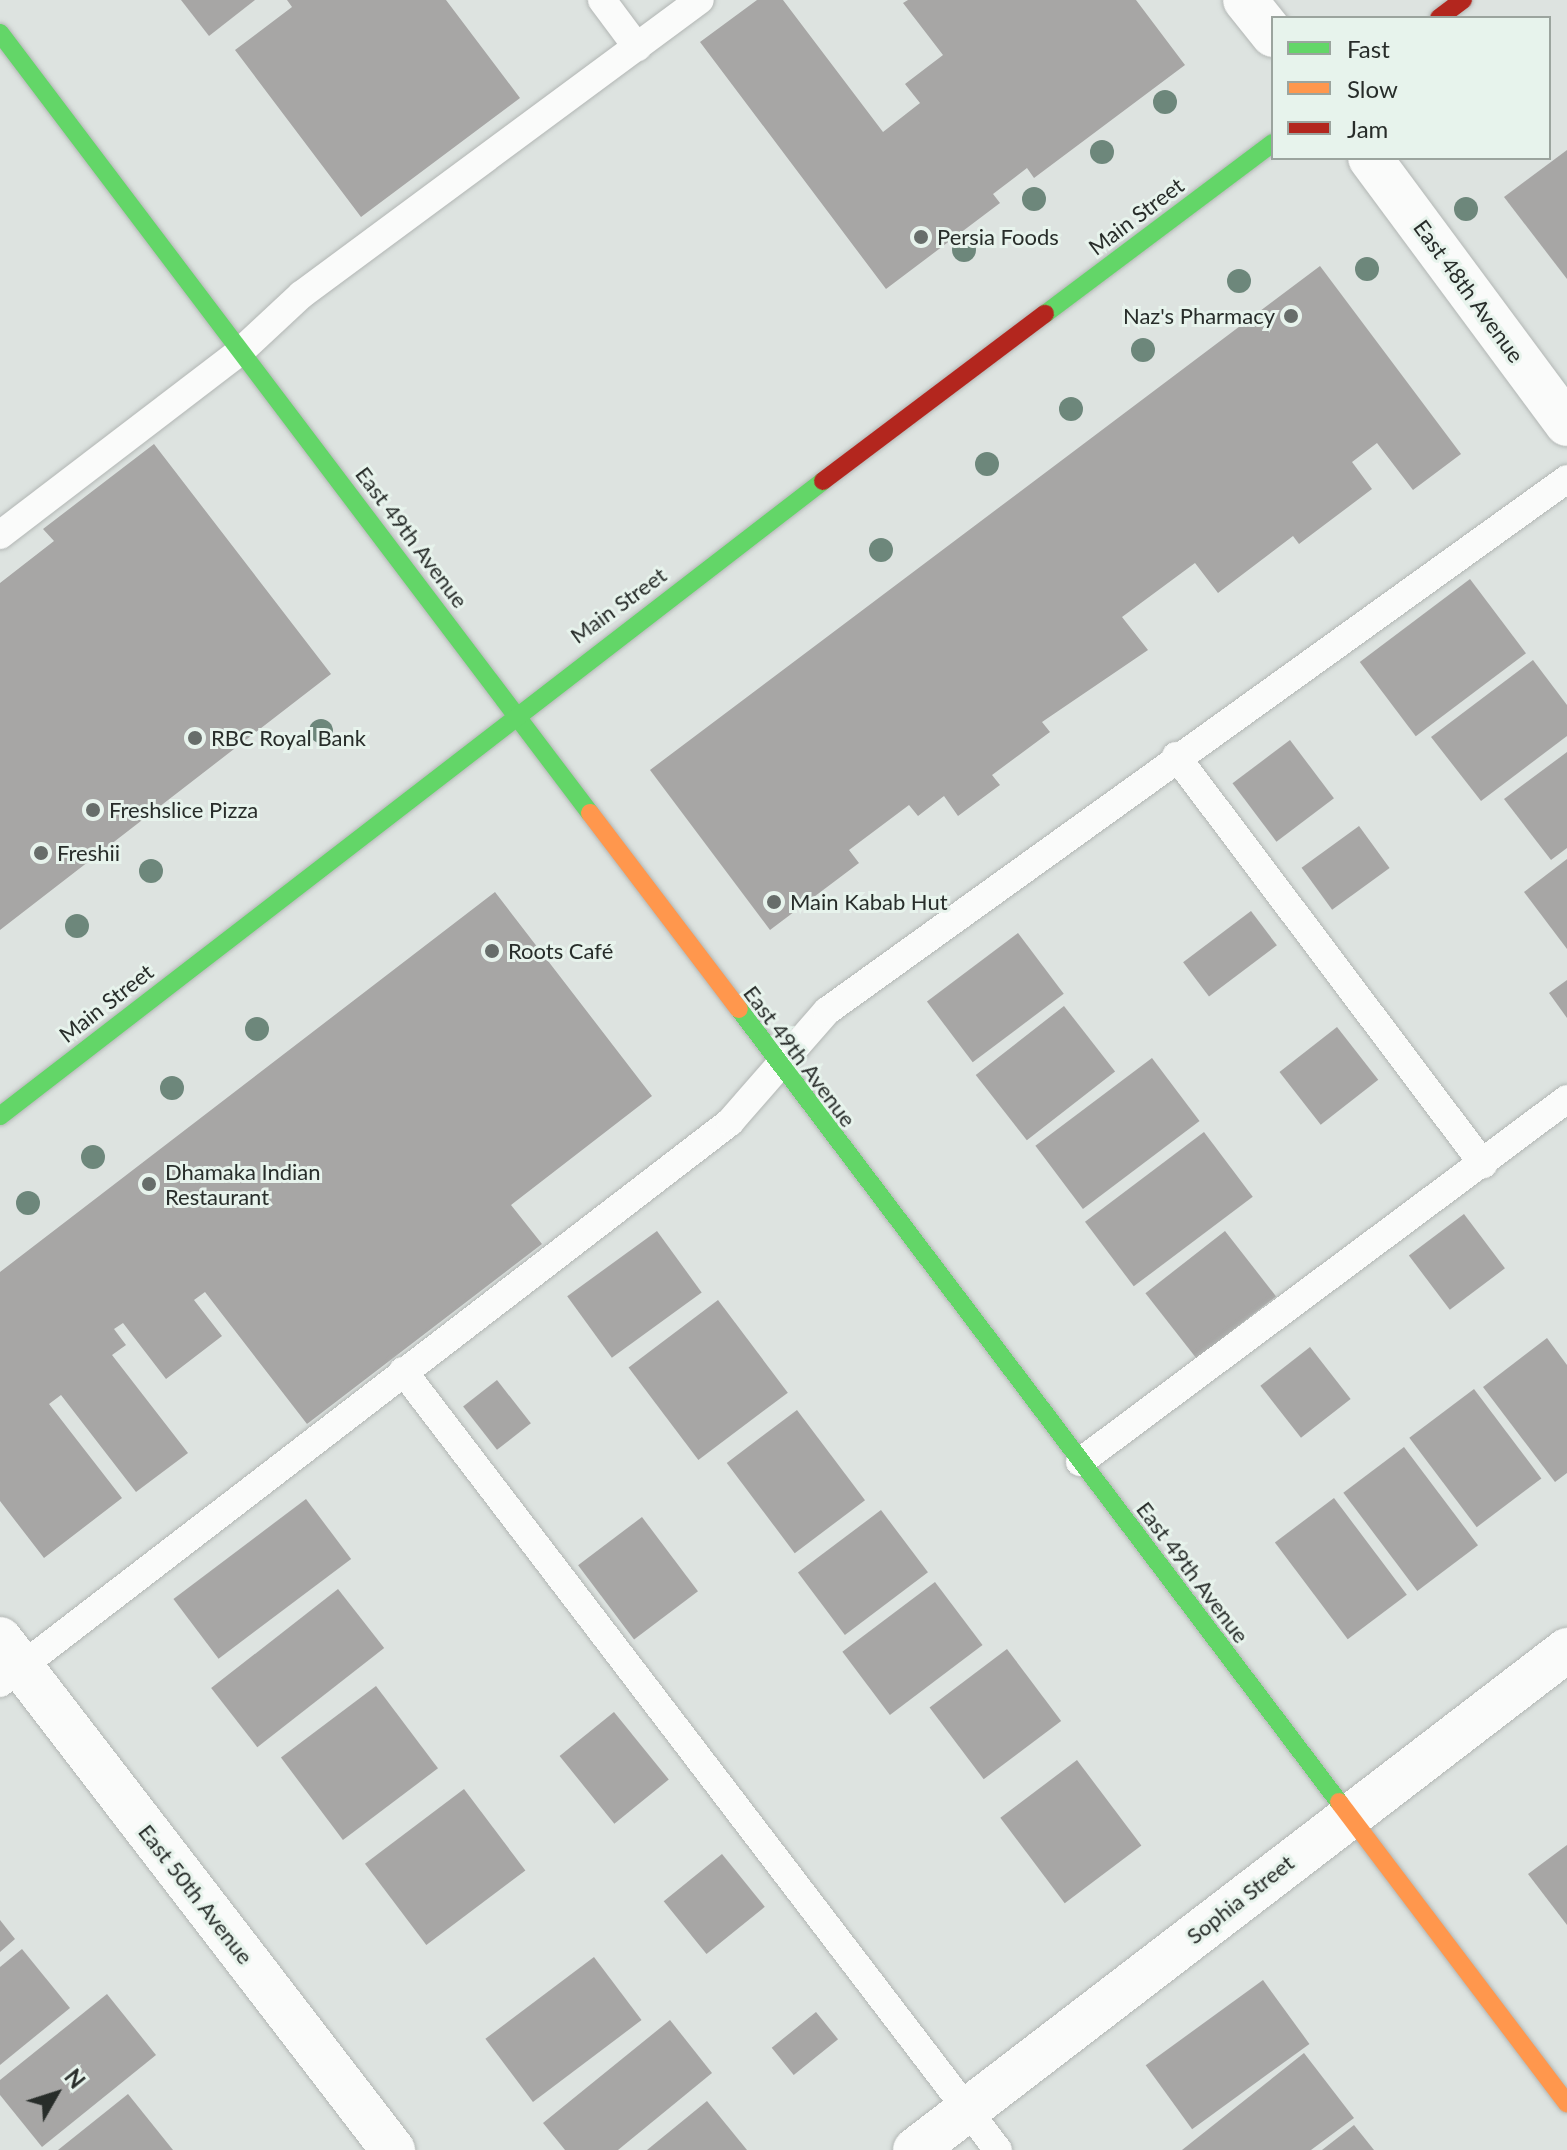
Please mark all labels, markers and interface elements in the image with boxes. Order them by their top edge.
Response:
legend [1271,16,1551,160]
text: Fast [1347,34,1390,63]
text: Slow [1347,74,1398,103]
text: Jam [1347,114,1388,143]
street label: Main Street [1083,172,1189,260]
street label: East 48th Avenue [1408,214,1530,368]
place label: Persia Foods [937,224,1059,250]
marker: Persia Foods [912,228,930,246]
place label: Naz's Pharmacy [1123,303,1275,329]
marker: Naz's Pharmacy [1282,307,1300,325]
street label: East 49th Avenue [350,461,474,613]
street label: Main Street [565,561,671,649]
place label: RBC Royal Bank [211,725,366,751]
marker: RBC Royal Bank [186,729,204,747]
place label: Freshslice Pizza [109,797,258,823]
marker: Freshslice Pizza [84,801,102,819]
place label: Freshii [57,840,120,866]
marker: Freshii [32,844,50,862]
place label: Main Kabab Hut [790,889,948,915]
marker: Main Kabab Hut [765,893,783,911]
place label: Roots Café [508,938,613,964]
marker: Roots Café [483,942,501,960]
street label: Main Street [54,958,158,1048]
street label: East 49th Avenue [738,980,862,1132]
place label: Dhamaka Indian Restaurant [165,1158,321,1210]
marker: Dhamaka Indian Restaurant [140,1175,158,1193]
street label: East 49th Avenue [1131,1496,1255,1648]
street label: East 50th Avenue [133,1819,259,1969]
street label: Sophia Street [1181,1849,1299,1949]
north arrow [16,2054,96,2134]
text: N [59,2063,91,2094]

